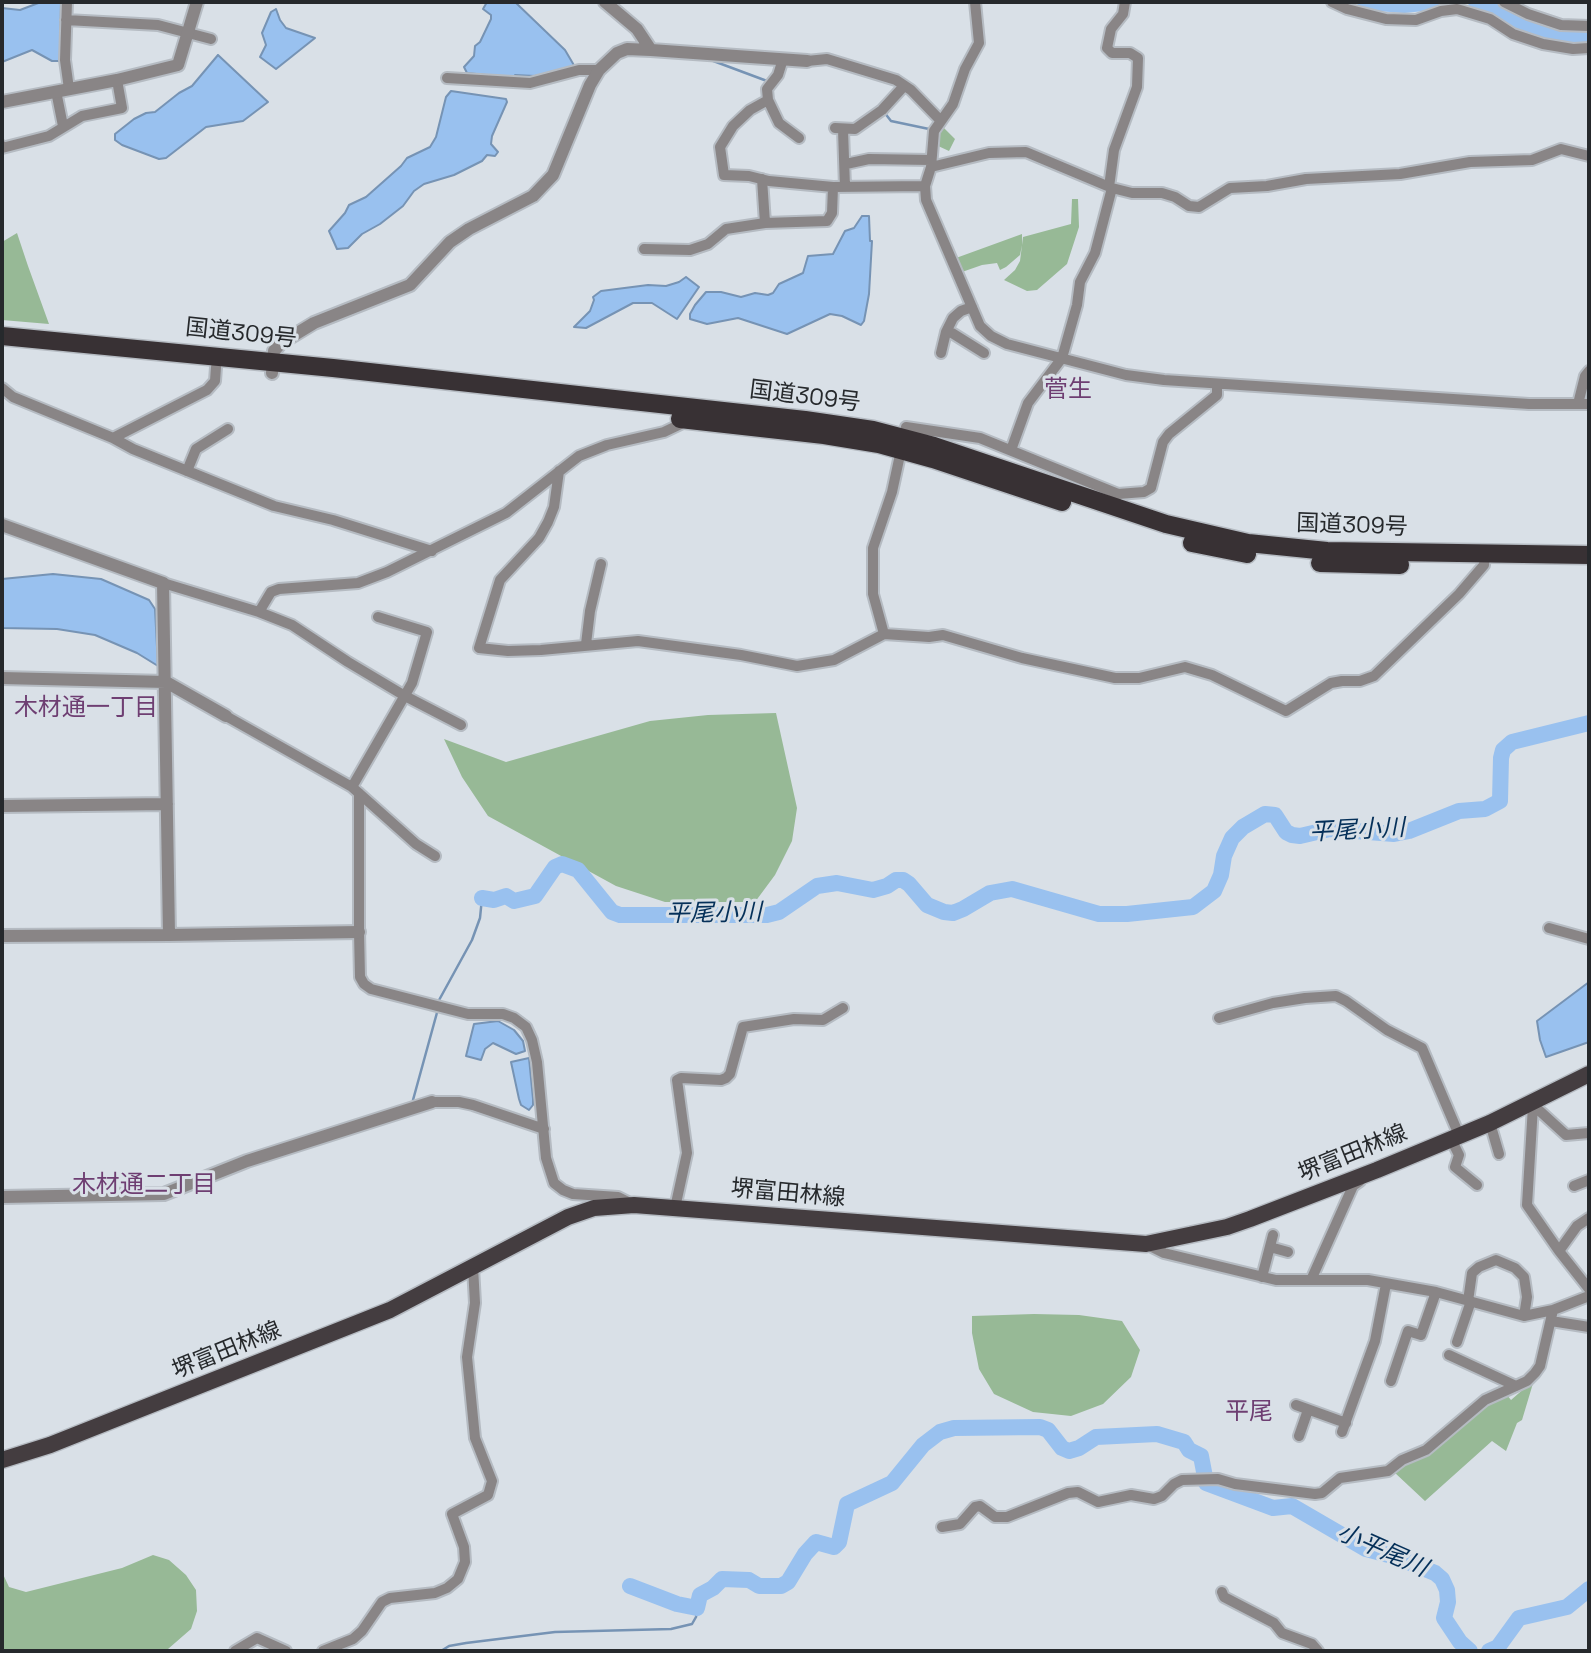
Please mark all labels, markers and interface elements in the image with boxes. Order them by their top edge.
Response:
street label: 国道309号 [184,314,298,354]
street label: 国道309号 [748,376,862,418]
district label: 菅生 [1044,376,1092,404]
street label: 国道309号 [1296,510,1408,542]
district label: 木材通一丁目 [14,694,158,722]
water label: 平尾小川 [1308,814,1406,848]
water label: 平尾小川 [666,899,762,929]
street label: 堺富田林線 [1295,1120,1411,1188]
district label: 木材通二丁目 [72,1171,216,1199]
street label: 堺富田林線 [730,1175,846,1213]
street label: 堺富田林線 [169,1317,285,1385]
district label: 平尾 [1225,1398,1273,1426]
water label: 小平尾川 [1332,1518,1432,1584]

